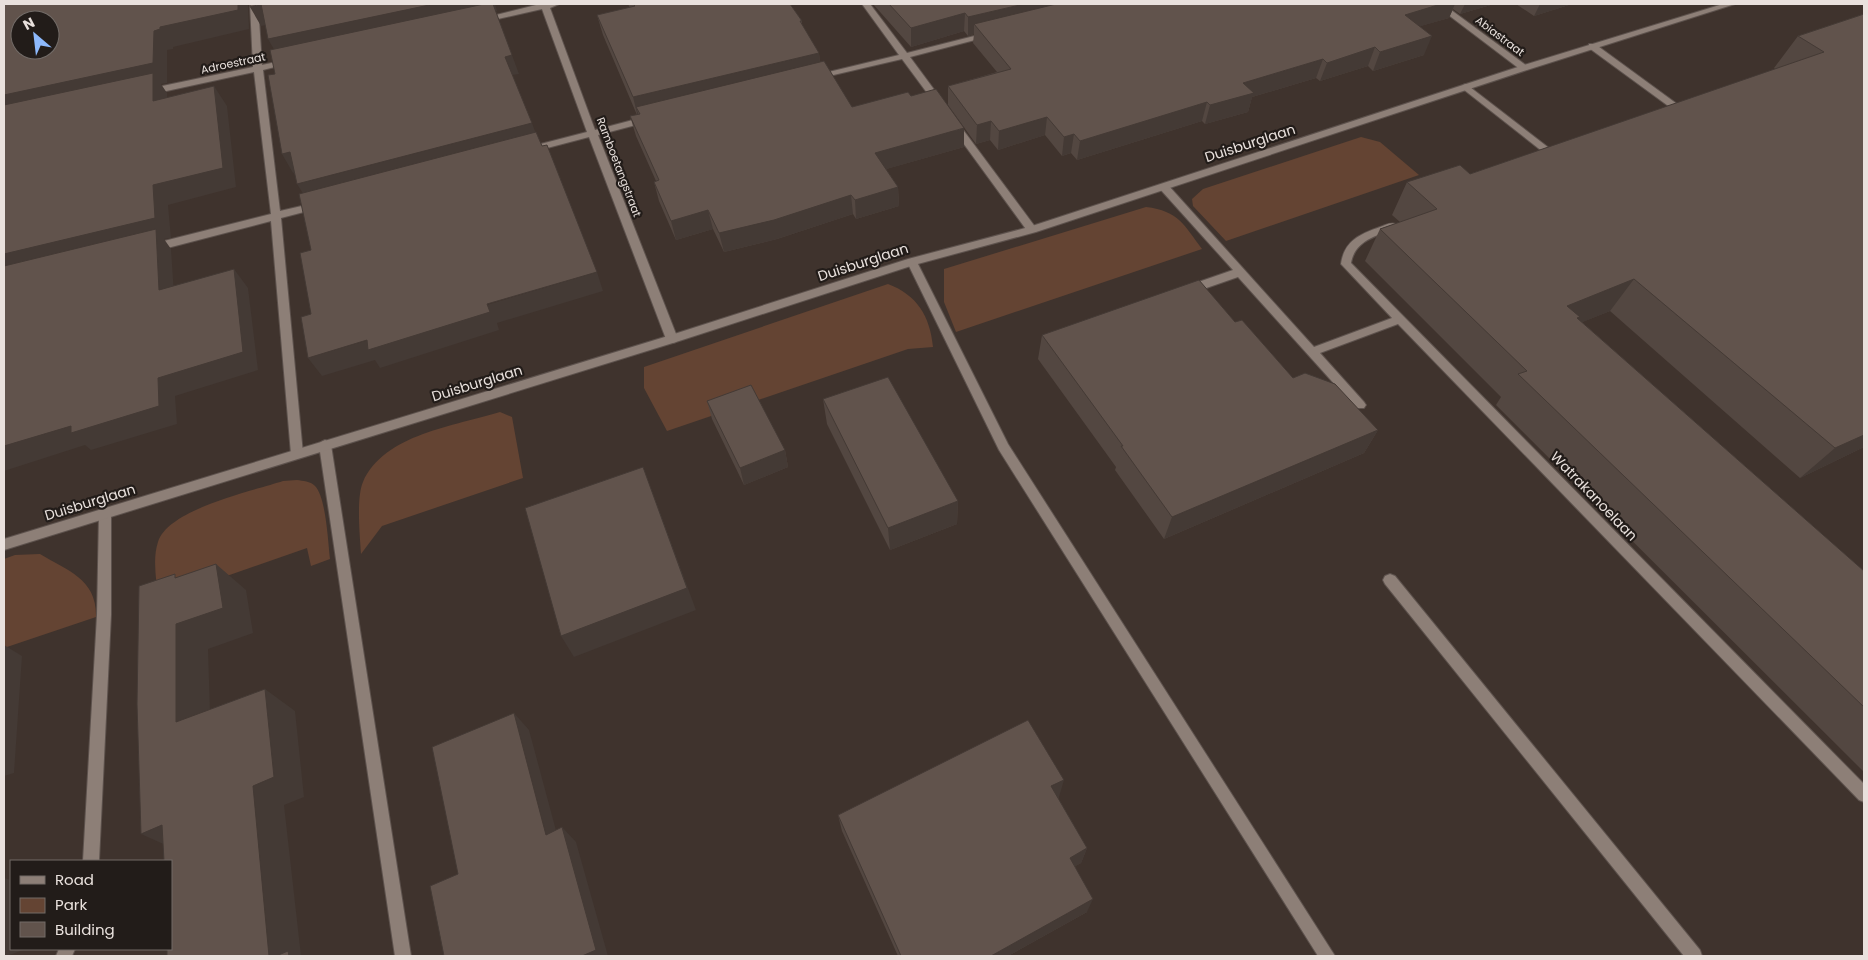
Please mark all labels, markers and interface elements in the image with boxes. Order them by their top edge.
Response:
north arrow [10,10,60,60]
text: N [20,12,38,35]
street label: Abiastraat [1472,12,1528,60]
street label: Adroestraat [199,48,267,78]
street label: Ramboetangstraat [593,115,645,219]
street label: Duisburglaan [1202,119,1298,167]
street label: Duisburglaan [815,238,911,286]
street label: Duisburglaan [429,360,525,406]
street label: Watrakanoelaan [1546,447,1642,545]
street label: Duisburglaan [42,479,138,525]
legend [10,860,172,950]
text: Road [55,869,94,890]
text: Park [55,894,87,915]
text: Building [55,919,115,940]

